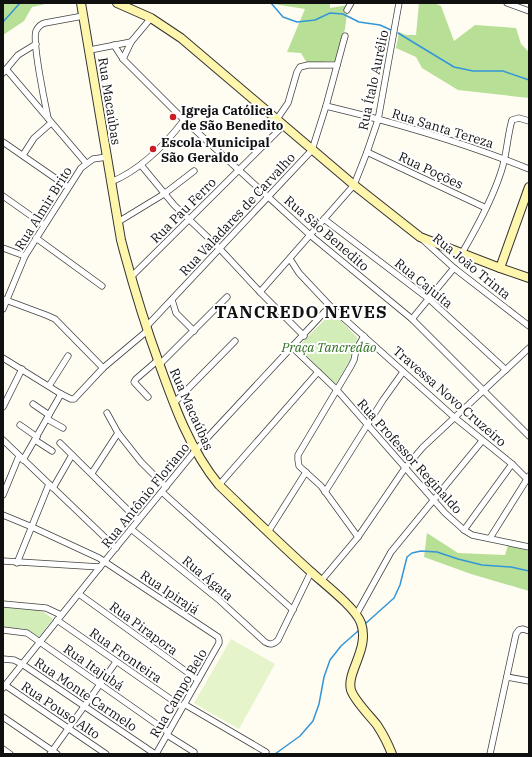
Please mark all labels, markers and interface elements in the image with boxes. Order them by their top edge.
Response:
street label: Rua Ítalo Aurélio [355,28,392,132]
street label: Rua Macaúbas [94,56,125,146]
place label: Igreja Católica de São Benedito [181,102,284,134]
street label: Rua Santa Tereza [390,105,496,152]
marker: Igreja Católica de São Benedito [168,112,178,122]
place label: Escola Municipal São Geraldo [161,134,270,166]
marker: Escola Municipal São Geraldo [148,144,158,154]
street label: Rua Poções [396,148,466,193]
street label: Rua Valadares de Carvalho [176,149,299,280]
street label: Rua Almir Brito [11,163,76,253]
street label: Rua Pau Ferro [147,174,220,247]
street label: Rua São Benedito [281,192,373,275]
street label: Rua João Trinta [429,230,514,303]
street label: Rua Cajuíta [391,255,456,312]
district label: TANCREDO NEVES [214,301,388,323]
park label: Praça Tancredão [281,339,376,356]
street label: Travessa Novo Cruzeiro [389,342,510,450]
street label: Rua Macaúbas [166,365,217,453]
street label: Rua Professor Reginaldo [353,395,466,517]
street label: Rua Antônio Floriano [98,439,193,551]
street label: Rua Ágata [179,552,237,605]
street label: Rua Ipirajá [137,567,202,618]
street label: Rua Pirapora [106,598,181,659]
street label: Rua Fronteira [86,624,165,687]
street label: Rua Itajubá [60,640,127,694]
street label: Rua Campo Belo [146,646,211,741]
street label: Rua Monte Carmelo [31,654,140,735]
street label: Rua Pouso Alto [18,678,103,743]

